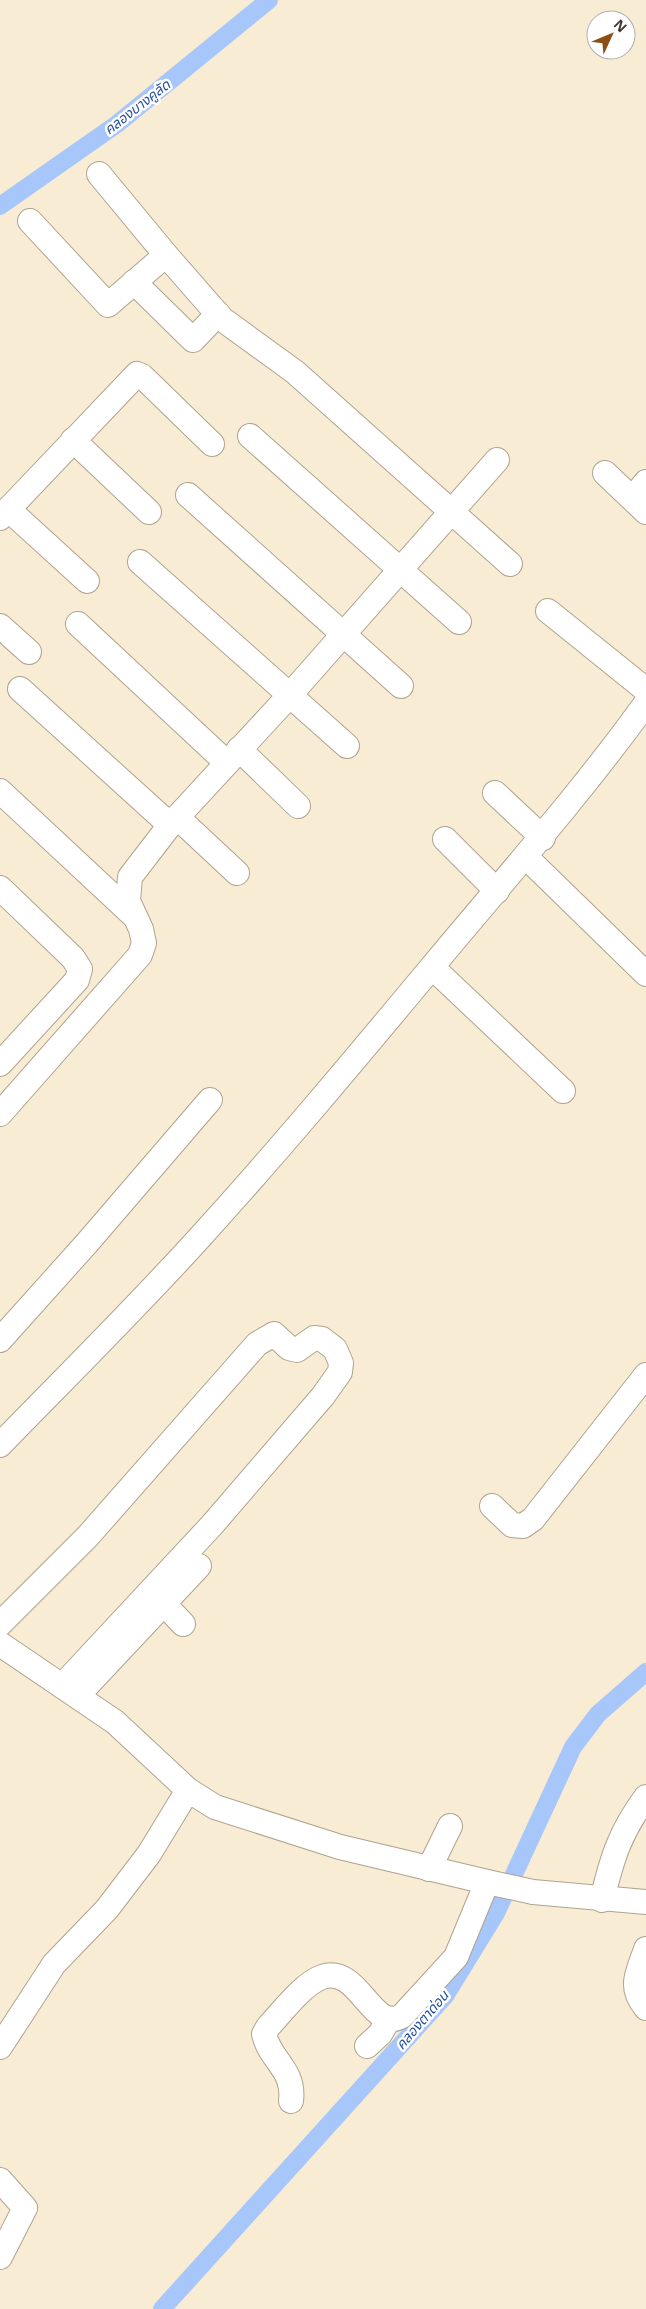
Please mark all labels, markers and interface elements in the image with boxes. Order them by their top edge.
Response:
north arrow [586,10,636,60]
text: N [610,15,632,36]
water label: คลองบางคูลัด [100,75,174,138]
water label: คลองตาด่อน [391,1985,453,2053]

